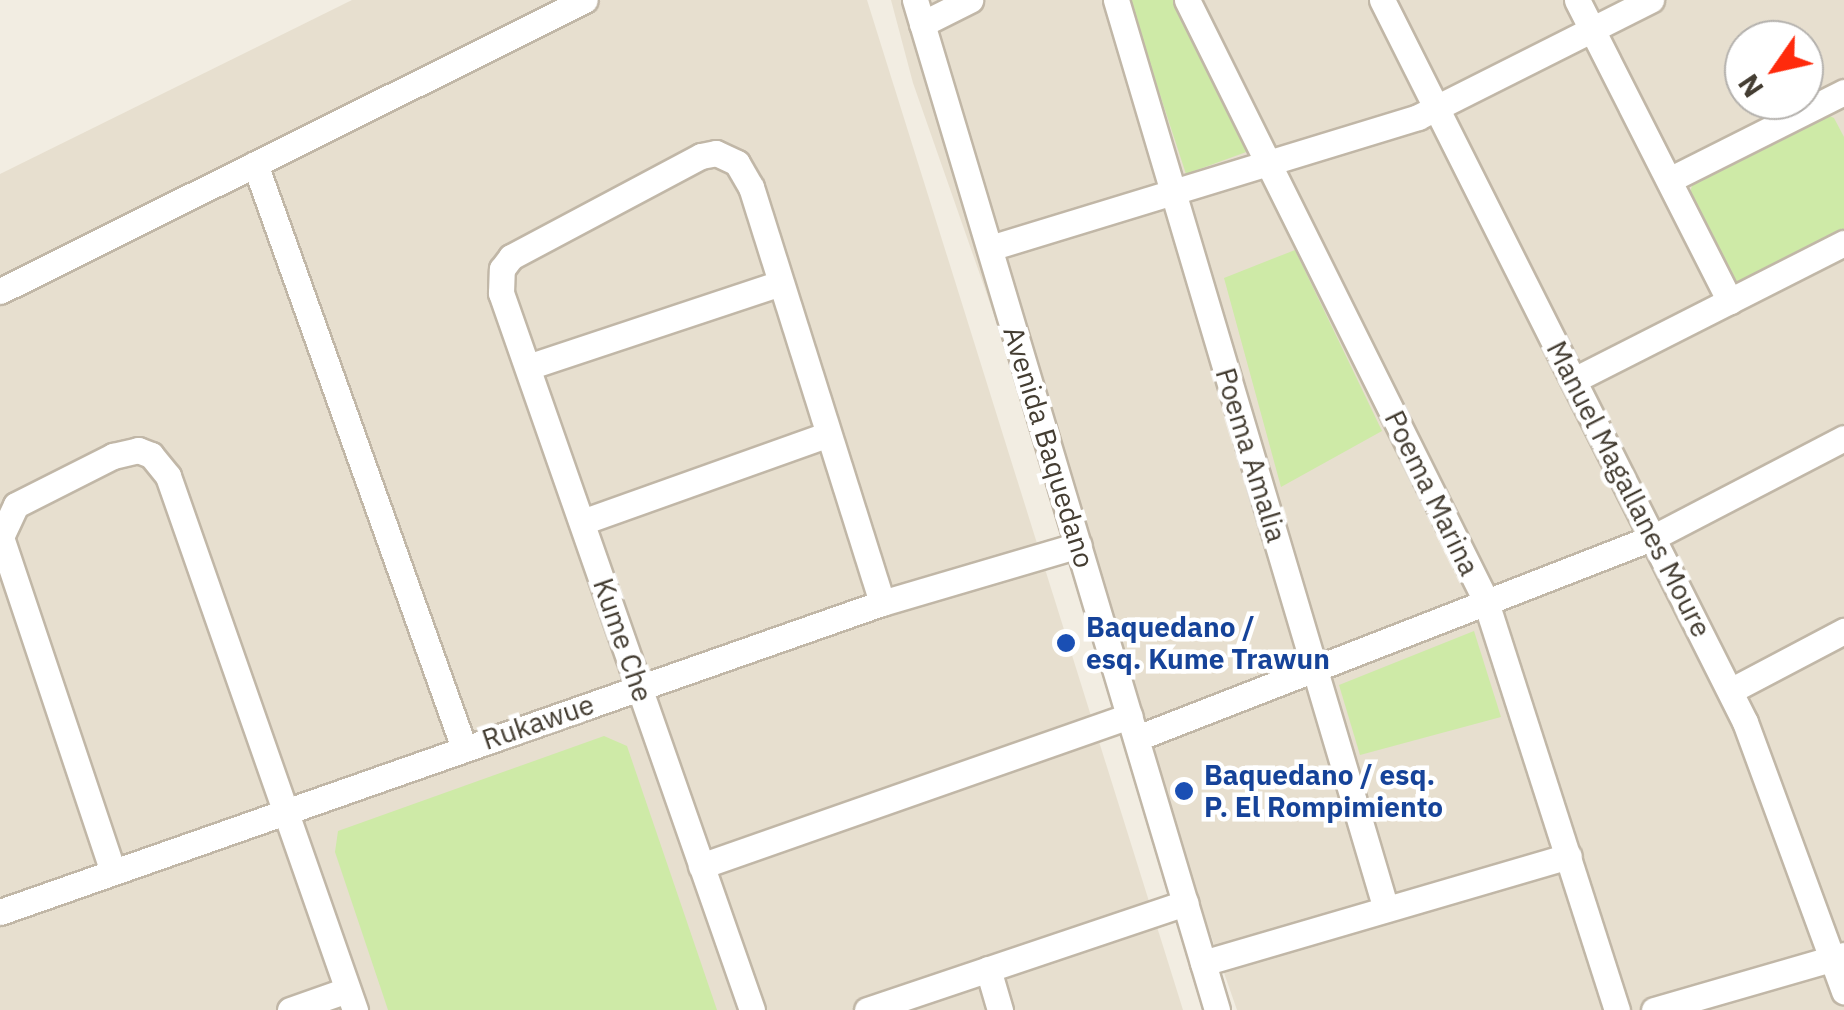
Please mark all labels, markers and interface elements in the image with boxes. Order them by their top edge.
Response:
north arrow [1724,20,1824,120]
text: N [1729,67,1771,105]
street label: Avenida Baquedano [996,322,1102,572]
street label: Manuel Magallanes Moure [1540,335,1718,643]
street label: Poema Amalia [1209,364,1293,546]
street label: Poema Marina [1378,405,1486,581]
street label: Kume Che [586,574,660,706]
place label: Baquedano / esq. Kume Trawun [1086,610,1330,676]
marker: Baquedano / esq. Kume Trawun [1055,632,1077,654]
street label: Rukawue [478,687,598,757]
place label: Baquedano / esq. P. El Rompimiento [1204,758,1443,824]
marker: Baquedano / esq. P. El Rompimiento [1173,780,1195,802]

